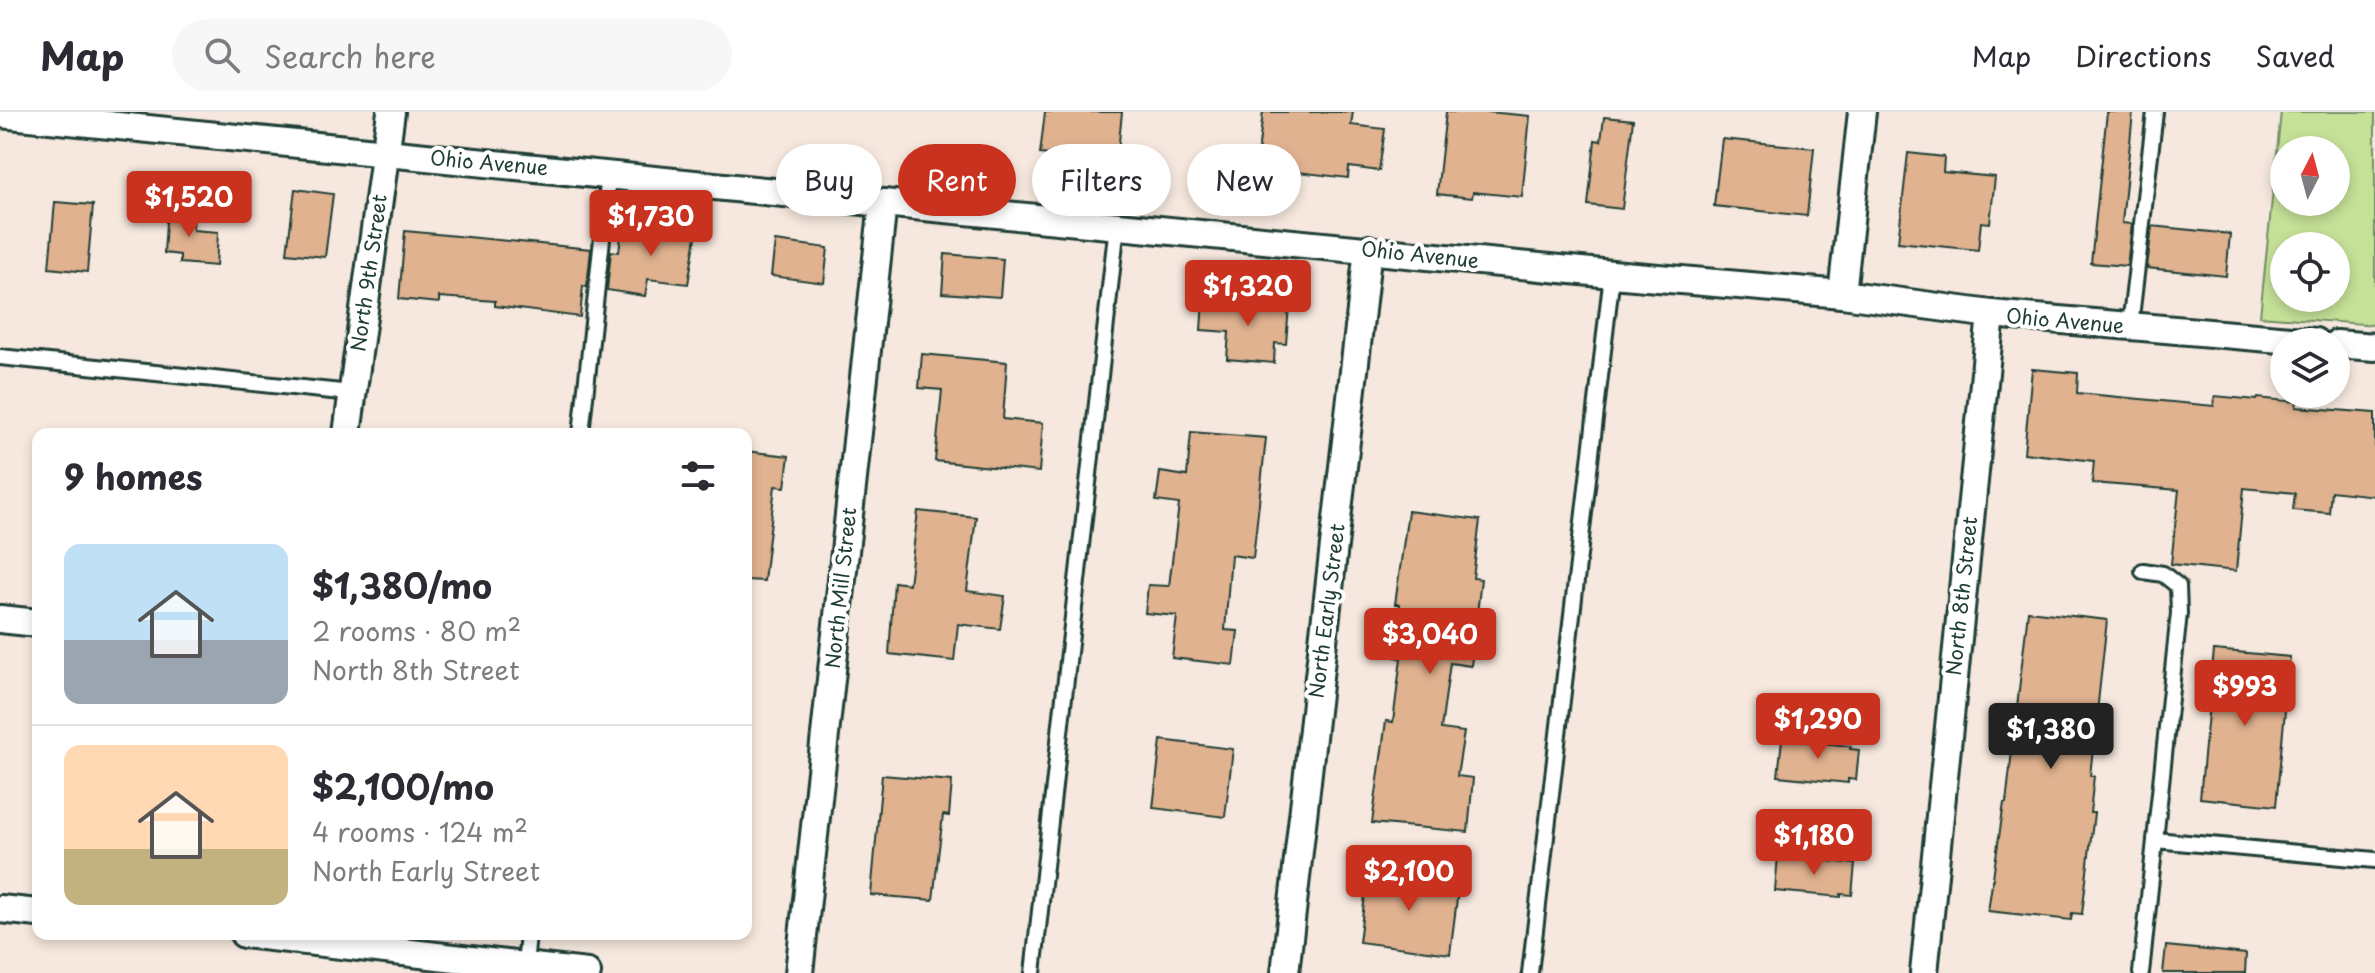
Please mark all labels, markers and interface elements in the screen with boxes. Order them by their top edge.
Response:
search box [172,19,732,91]
text: Map [40,27,124,84]
icon: search [200,33,244,77]
text: Search here [264,33,436,78]
text: Map [1972,34,2031,77]
text: Directions [2075,34,2212,77]
text: Saved [2256,34,2335,77]
north arrow [2270,136,2350,216]
map controls [2270,136,2350,408]
street label: Ohio Avenue [429,142,549,182]
chip: Buy [776,144,882,216]
chip: Rent [898,144,1016,216]
chip: Filters [1032,144,1171,216]
chip: New [1187,144,1301,216]
pin: $1,520 [124,171,254,239]
text: $1,520 [145,177,233,216]
pin: $1,730 [586,190,716,258]
street label: North 9th Street [342,192,394,353]
text: $1,730 [608,196,694,235]
button: locate [2270,232,2350,312]
street label: Ohio Avenue [1360,233,1481,275]
pin: $1,320 [1183,260,1313,328]
text: $1,320 [1203,266,1293,305]
street label: Ohio Avenue [2005,300,2125,340]
button: layers [2270,328,2350,408]
text: 9 homes [64,450,203,502]
icon: filters [676,454,720,498]
street label: North Mill Street [817,506,863,670]
street label: North 8th Street [1938,515,1984,677]
street label: North Early Street [1300,522,1352,700]
text: $1,380/mo [312,559,492,611]
icon: home [128,576,224,672]
pin: $3,040 [1365,608,1495,676]
text: 2 rooms · 80 m² [312,611,521,650]
text: $3,040 [1382,614,1478,653]
text: North 8th Street [312,650,520,689]
pin: $993 [2198,660,2292,728]
text: $993 [2213,666,2277,705]
pin: $1,290 [1753,693,1883,761]
text: $1,290 [1774,699,1862,738]
pin: $1,380 [1986,703,2116,771]
text: $1,380 [2007,709,2095,748]
text: $2,100/mo [312,760,494,812]
icon: home [128,777,224,873]
pin: $1,180 [1749,809,1879,877]
text: 4 rooms · 124 m² [312,812,528,851]
text: $1,180 [1774,815,1854,854]
pin: $2,100 [1344,845,1474,913]
text: North Early Street [312,851,540,890]
text: $2,100 [1364,851,1454,890]

